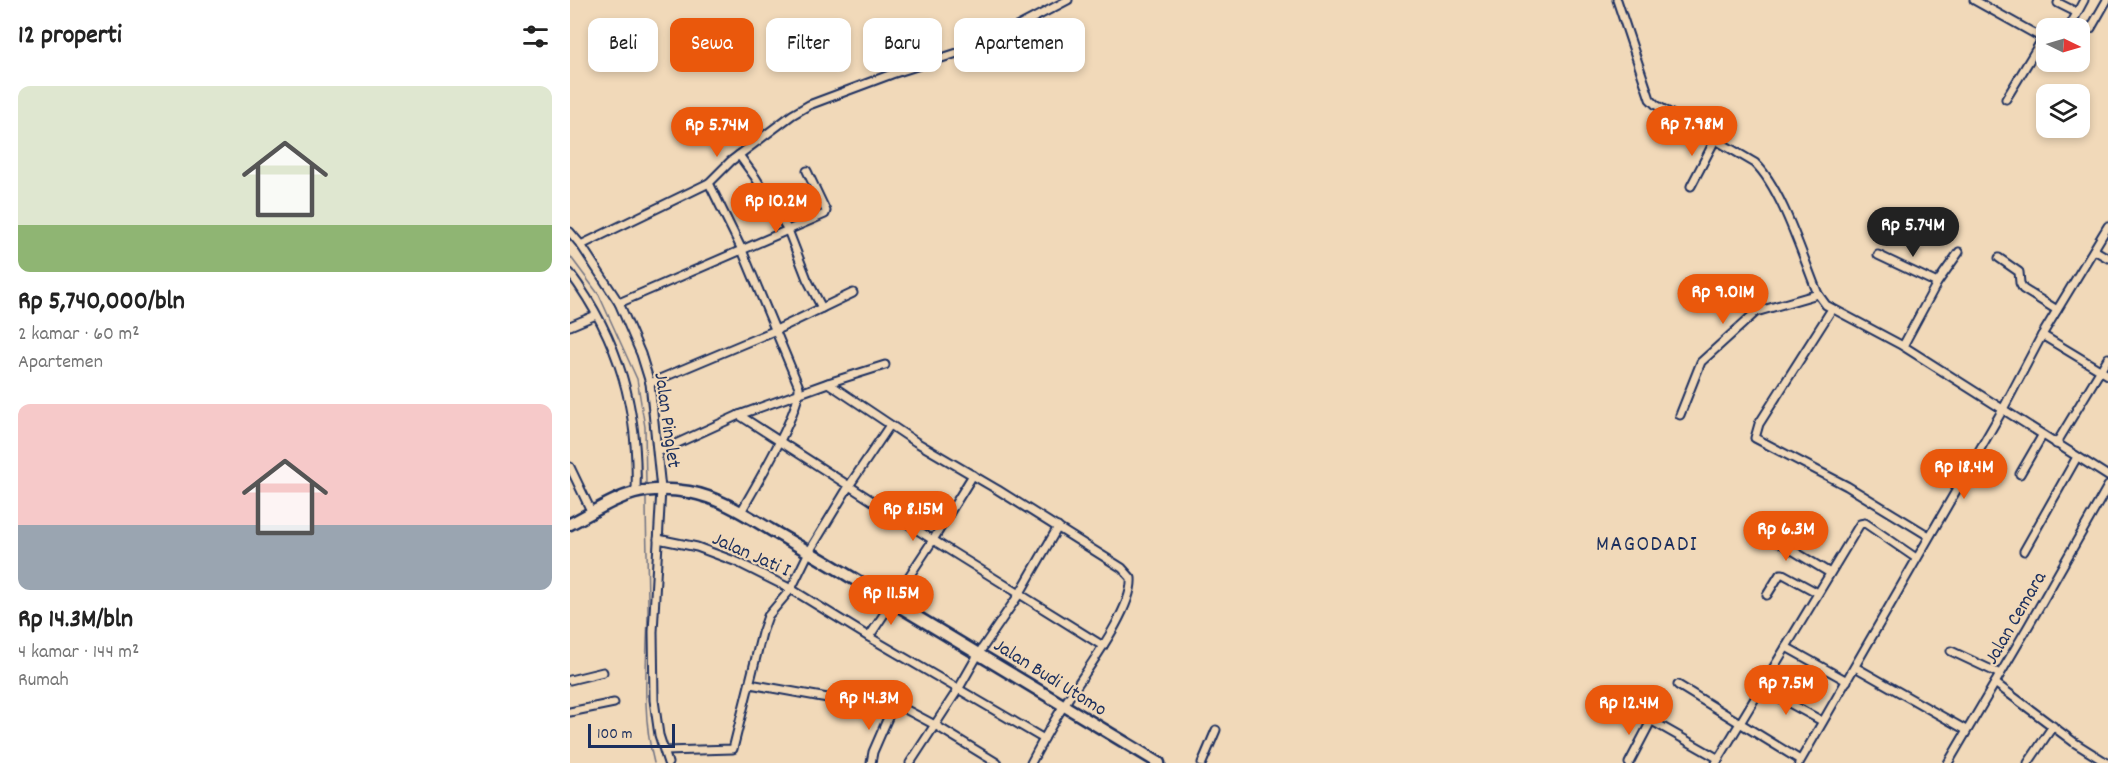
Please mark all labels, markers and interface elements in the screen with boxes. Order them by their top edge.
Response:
text: 12 properti [18,18,122,55]
chip: Beli [588,18,658,72]
chip: Sewa [670,18,754,72]
chip: Filter [766,18,851,72]
chip: Baru [863,18,942,72]
chip: Apartemen [954,18,1085,72]
north arrow [2036,18,2090,72]
map controls [2036,18,2090,138]
icon: filters [519,20,552,53]
button: layers [2036,84,2090,138]
pin: Rp 7.98M [1630,106,1754,157]
pin: Rp 5.74M [655,107,779,158]
text: Rp 7.98M [1660,111,1724,139]
text: Rp 5.74M [685,112,749,140]
icon: home [231,125,339,233]
pin: Rp 10.2M [714,183,838,234]
text: Rp 10.2M [745,188,807,216]
pin: Rp 5.74M [1851,207,1975,258]
text: Rp 5.74M [1881,212,1945,240]
pin: Rp 9.01M [1661,274,1785,325]
text: Rp 9.01M [1691,279,1755,307]
text: Rp 5,740,000/bln [18,284,185,321]
text: 2 kamar · 60 m² [18,321,139,349]
text: Apartemen [18,349,103,377]
street label: Jalan Pinglet [645,371,687,470]
icon: home [231,443,339,551]
pin: Rp 18.4M [1902,449,2026,500]
text: Rp 18.4M [1934,454,1994,482]
pin: Rp 8.15M [851,491,975,542]
text: Rp 8.15M [883,496,943,524]
pin: Rp 6.3M [1731,511,1841,562]
text: Rp 6.3M [1757,516,1815,544]
street label: Jalan Jati I [707,526,794,585]
district label: MAGODADI [1596,530,1698,561]
street label: Jalan Cemara [1979,566,2055,670]
pin: Rp 11.5M [829,575,953,626]
text: Rp 11.5M [863,580,919,608]
text: Rp 14.3M/bln [18,602,133,639]
street label: Jalan Budi Utomo [987,633,1112,725]
text: 4 kamar · 144 m² [18,639,139,667]
pin: Rp 7.5M [1731,665,1841,716]
text: Rumah [18,667,69,695]
text: Rp 7.5M [1758,670,1814,698]
pin: Rp 14.3M [807,680,931,731]
text: Rp 14.3M [839,685,899,713]
pin: Rp 12.4M [1567,685,1691,736]
text: Rp 12.4M [1599,690,1659,718]
scale bar [588,721,675,748]
text: 100 m [597,723,633,746]

